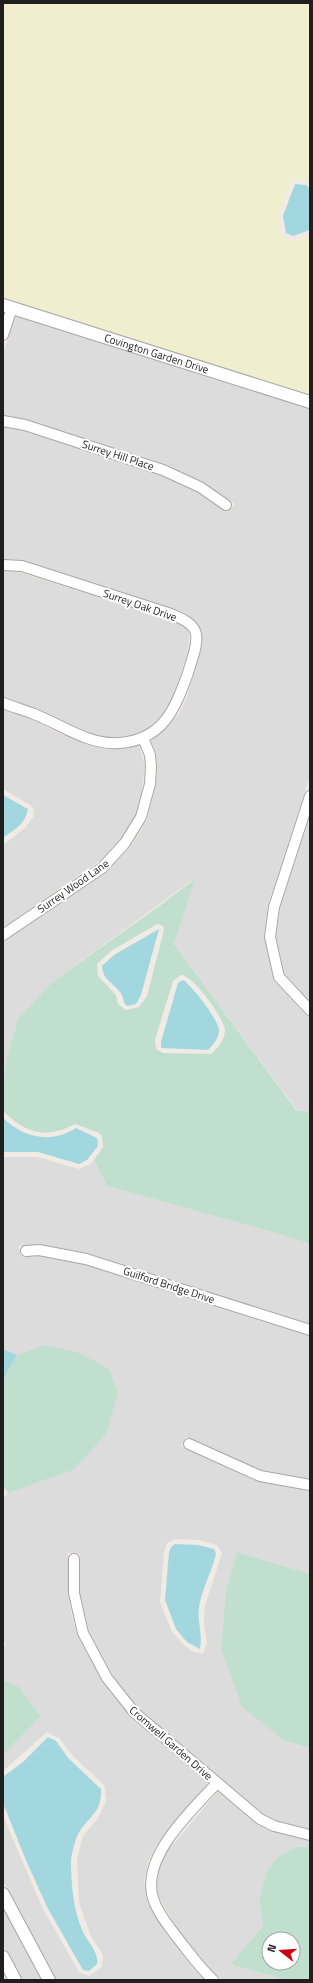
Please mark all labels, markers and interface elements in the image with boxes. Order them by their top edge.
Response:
street label: Covington Garden Drive [102,329,211,378]
street label: Surrey Hill Place [80,436,156,474]
street label: Surrey Oak Drive [101,585,179,625]
street label: Surrey Wood Lane [34,855,112,917]
street label: Guilford Bridge Drive [121,1263,217,1307]
street label: Cromwell Garden Drive [126,1702,216,1784]
north arrow [261,1931,301,1971]
text: N [263,1942,280,1954]

